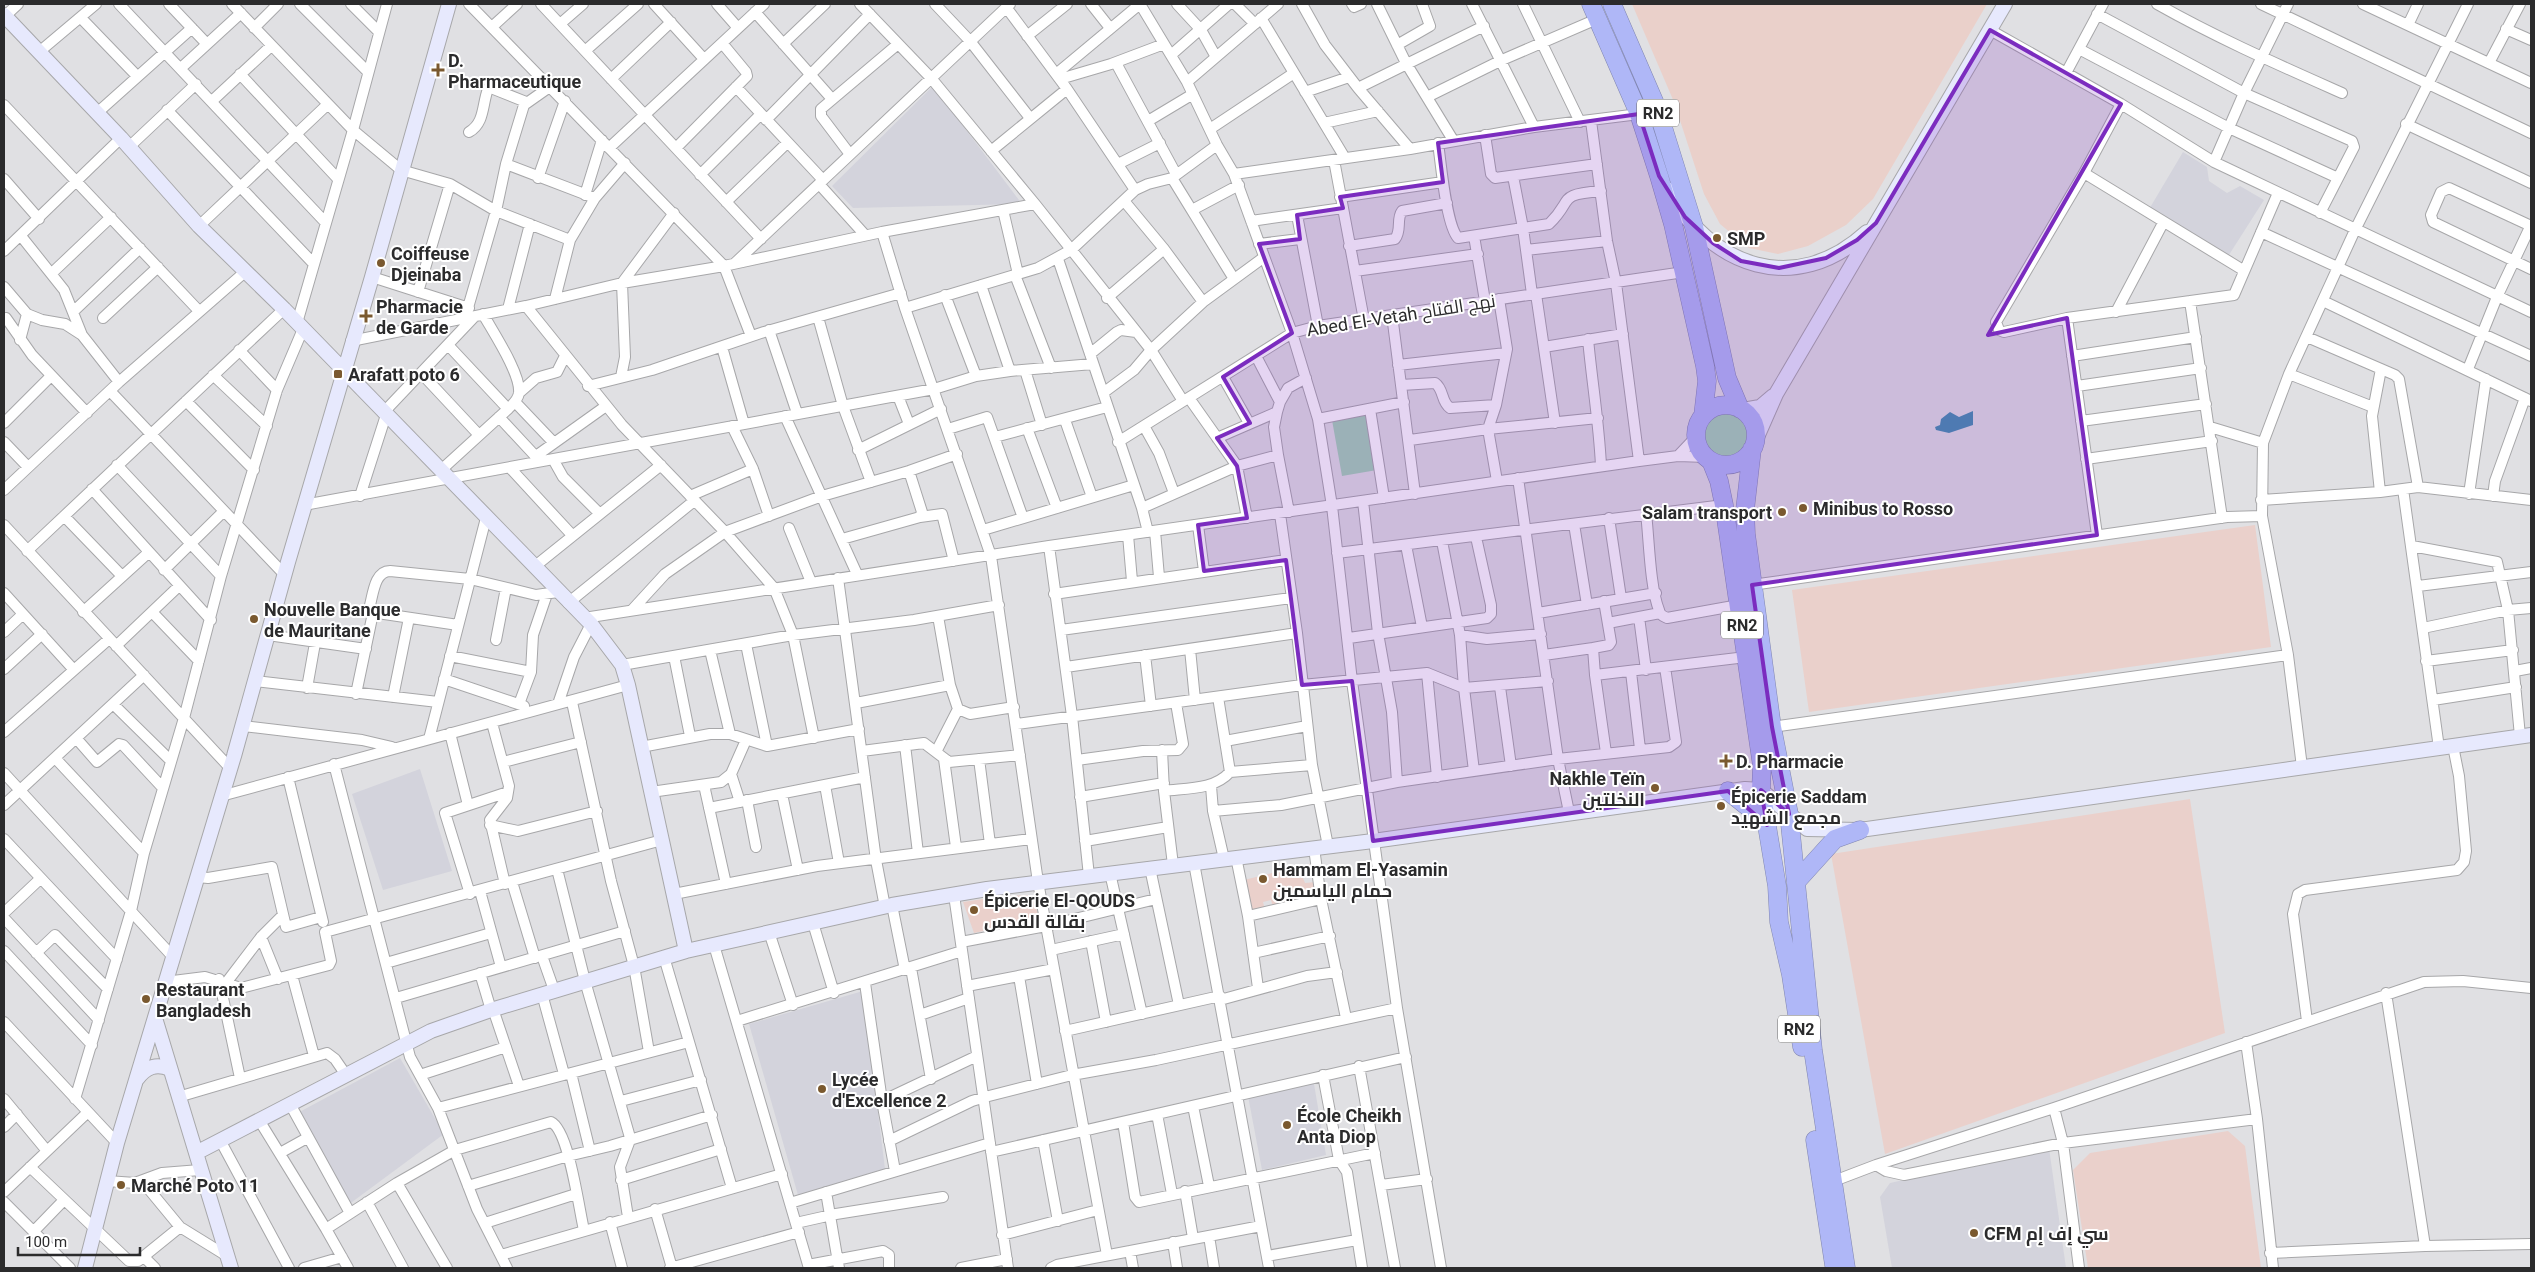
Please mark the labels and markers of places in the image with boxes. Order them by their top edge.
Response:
place label: D. Pharmaceutique [448,50,581,92]
marker: D. Pharmaceutique [432,64,444,76]
place label: SMP [1727,228,1765,249]
marker: SMP [1711,232,1723,244]
place label: Coiffeuse Djeinaba [391,243,469,285]
marker: Coiffeuse Djeinaba [375,257,387,269]
place label: Pharmacie de Garde [376,296,463,338]
marker: Pharmacie de Garde [360,310,372,322]
place label: Arafatt poto 6 [348,364,460,385]
marker: Arafatt poto 6 [332,368,344,380]
place label: Minibus to Rosso [1813,498,1953,519]
place label: Salam transport [1642,502,1772,523]
marker: Minibus to Rosso [1797,502,1809,514]
marker: Salam transport [1776,506,1788,518]
place label: Nouvelle Banque de Mauritane [264,599,401,641]
marker: Nouvelle Banque de Mauritane [248,613,260,625]
place label: D. Pharmacie [1736,751,1844,772]
marker: D. Pharmacie [1720,755,1732,767]
place label: Nakhle Teïn النخلتين [1549,768,1645,811]
marker: Nakhle Teïn النخلتين [1649,782,1661,794]
place label: Épicerie Saddam مجمع الشهيد [1731,786,1867,830]
marker: Épicerie Saddam مجمع الشهيد [1715,800,1727,812]
place label: Hammam El-Yasamin حمام الياسمين [1273,859,1448,903]
marker: Hammam El-Yasamin حمام الياسمين [1257,873,1269,885]
place label: Épicerie El-QOUDS بقالة القدس [984,890,1135,933]
marker: Épicerie El-QOUDS بقالة القدس [968,904,980,916]
place label: Restaurant Bangladesh [156,979,251,1021]
marker: Restaurant Bangladesh [140,993,152,1005]
place label: Lycée d'Excellence 2 [832,1069,946,1111]
marker: Lycée d'Excellence 2 [816,1083,828,1095]
place label: École Cheikh Anta Diop [1297,1105,1402,1147]
marker: École Cheikh Anta Diop [1281,1119,1293,1131]
place label: Marché Poto 11 [131,1175,259,1196]
marker: Marché Poto 11 [115,1179,127,1191]
place label: CFM سي إف إم [1984,1223,2109,1248]
marker: CFM سي إف إم [1968,1227,1980,1239]

